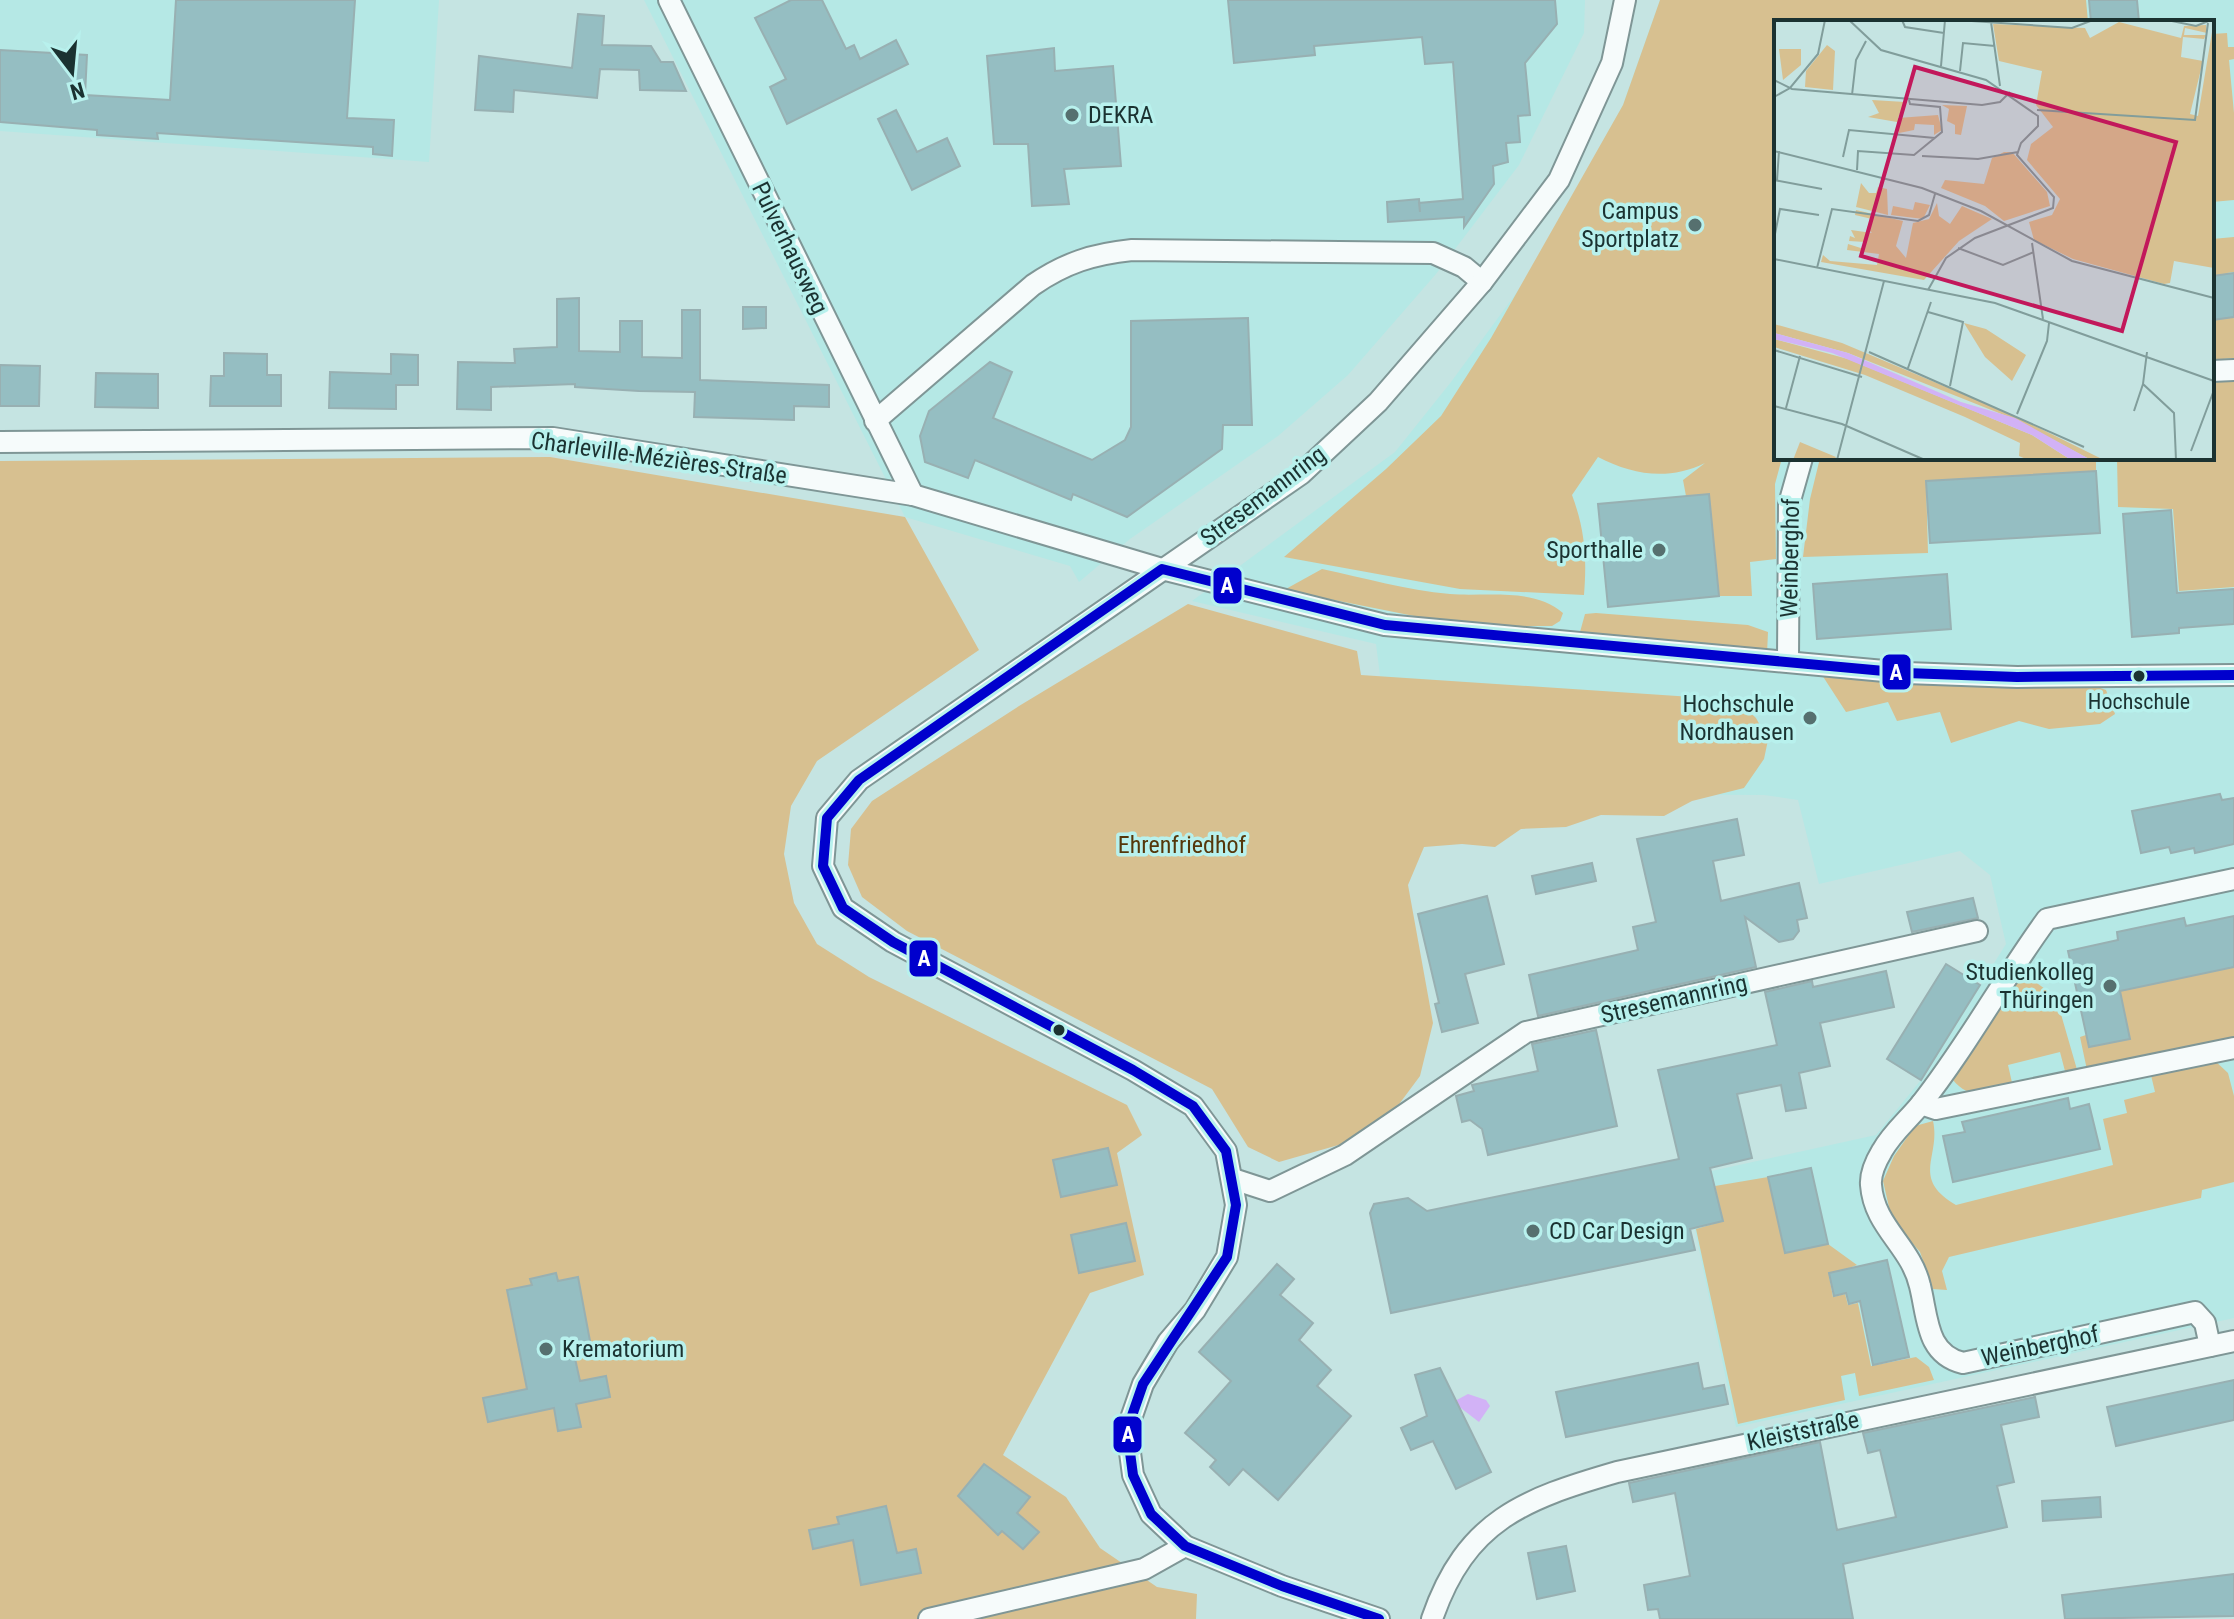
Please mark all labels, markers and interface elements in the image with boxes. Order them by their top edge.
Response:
inset map [1774,20,2214,460]
north arrow [32,32,112,112]
text: N [67,77,87,105]
place label: DEKRA [1088,101,1153,129]
marker: DEKRA [1063,106,1081,124]
street label: Pulverhausweg [746,177,834,319]
place label: Campus Sportplatz [1581,197,1679,253]
marker: Campus Sportplatz [1686,216,1704,234]
street label: Charleville-Mézières-Straße [529,426,789,490]
street label: Stresemannring [1195,440,1331,552]
street label: Weinberghof [1775,498,1805,618]
place label: Sporthalle [1546,536,1643,564]
marker: Sporthalle [1650,541,1668,559]
line badge: A [1212,566,1243,605]
text: A [1220,573,1234,598]
line badge: A [1881,653,1912,691]
text: A [1889,660,1903,685]
marker: Hochschule [2131,668,2147,684]
place label: Hochschule [2088,689,2190,714]
place label: Hochschule Nordhausen [1680,690,1794,746]
marker: Hochschule Nordhausen [1801,709,1819,727]
park label: Ehrenfriedhof [1118,831,1247,859]
line badge: A [908,939,939,978]
text: A [917,946,931,971]
place label: Studienkolleg Thüringen [1966,958,2094,1014]
street label: Stresemannring [1598,969,1750,1029]
marker: Studienkolleg Thüringen [2101,977,2119,995]
unlabelled marker [1051,1022,1067,1038]
place label: CD Car Design [1549,1217,1685,1245]
marker: CD Car Design [1524,1222,1542,1240]
street label: Weinberghof [1979,1320,2102,1372]
place label: Krematorium [562,1335,684,1363]
marker: Krematorium [537,1340,555,1358]
street label: Kleiststraße [1745,1405,1861,1457]
line badge: A [1112,1415,1143,1454]
text: A [1121,1422,1135,1447]

